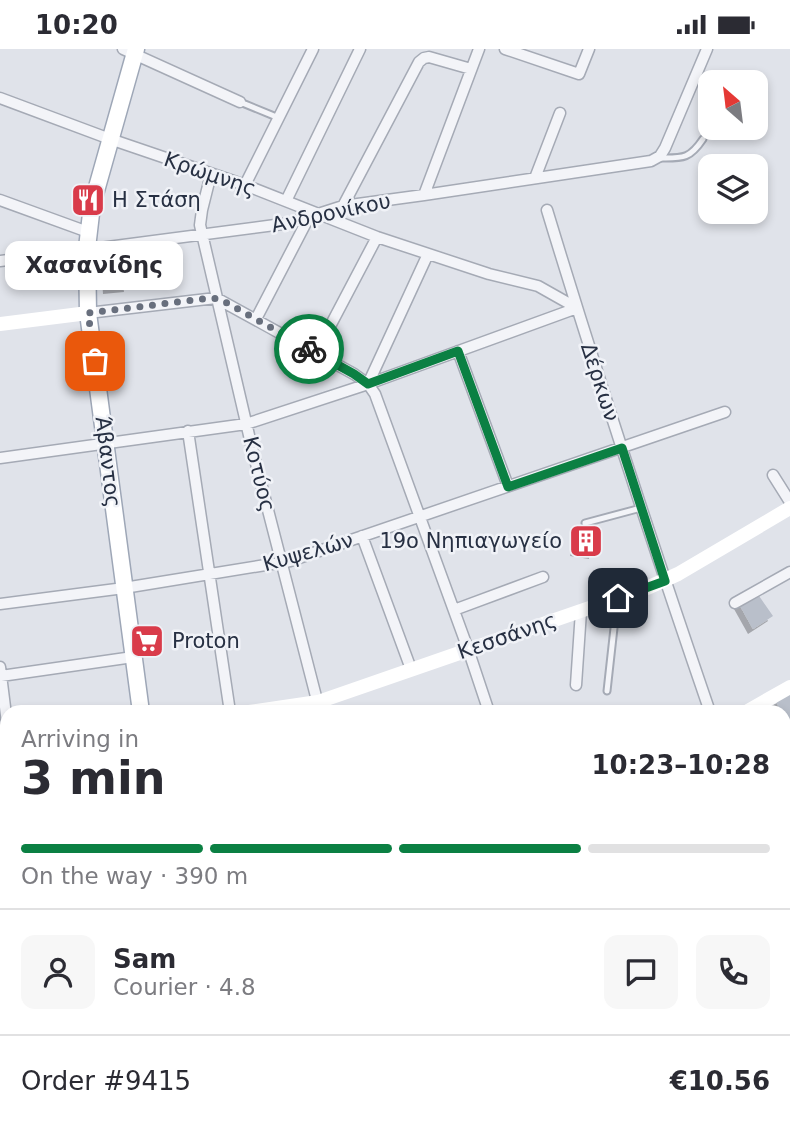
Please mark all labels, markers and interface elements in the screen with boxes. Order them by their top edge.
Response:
text: 10:20 [35,10,118,40]
north arrow [698,70,768,140]
map controls [698,70,768,224]
street label: Κρώμνης [161,147,259,201]
button: layers [698,154,768,224]
restaurant icon: Η Στάση [69,181,107,219]
place label: Η Στάση [112,188,201,212]
street label: Ανδρονίκου [269,189,393,237]
callout: Χασανίδης [6,242,184,291]
text: Χασανίδης [25,252,163,278]
courier [274,314,344,384]
icon: bike [290,330,328,368]
pin [65,331,125,391]
street label: Δέρκων [576,340,624,424]
icon: bag [76,342,114,380]
street label: Άβαντος [91,415,125,509]
street label: Κοτύος [238,434,280,514]
building icon: 19ο Νηπιαγωγείο [567,522,605,560]
street label: Κυψελών [260,528,356,576]
place label: 19ο Νηπιαγωγείο [379,529,562,553]
pin [588,568,648,628]
icon: home [599,579,637,617]
street label: Κεσσάνης [454,608,560,664]
supermarket icon: Proton [128,622,166,660]
place label: Proton [172,629,240,653]
text: Arriving in [21,726,139,752]
text: 10:23–10:28 [591,750,770,780]
text: 3 min [21,751,165,805]
text: On the way · 390 m [21,863,248,889]
button: person [21,935,95,1009]
button: chat [604,935,678,1009]
button: phone [696,935,770,1009]
text: Sam [113,944,176,974]
text: Courier · 4.8 [113,974,256,1000]
text: Order #9415 [21,1066,191,1096]
text: €10.56 [670,1066,770,1096]

